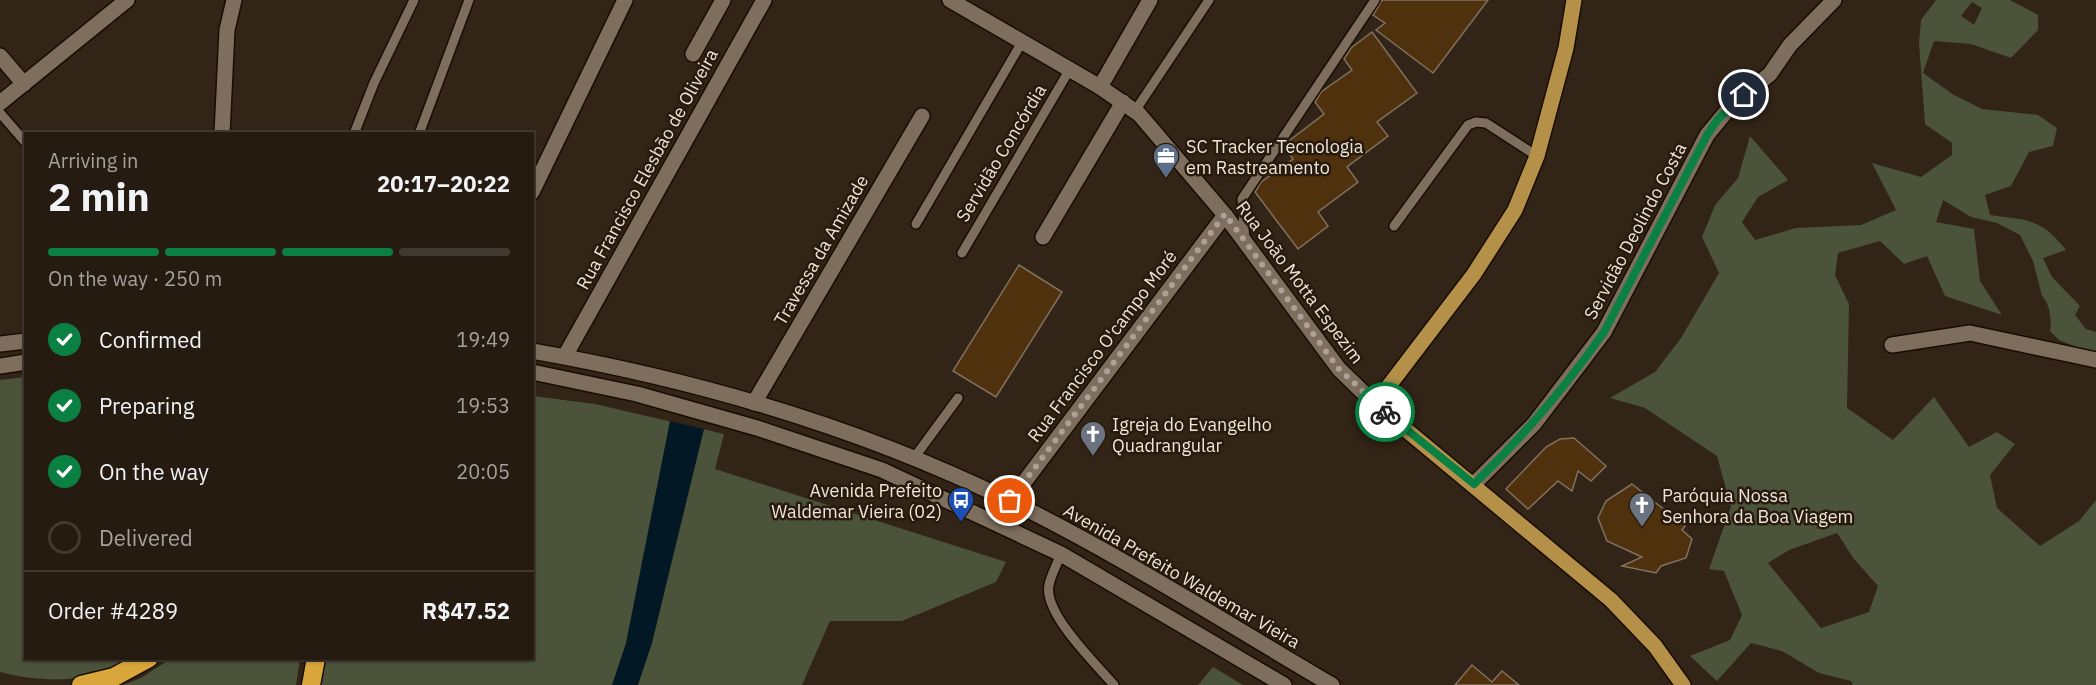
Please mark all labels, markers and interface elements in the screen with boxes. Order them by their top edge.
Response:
street label: Rua Francisco Elesbão de Oliveira [571,44,723,293]
pin [1718,69,1769,120]
icon: home [1727,78,1760,111]
street label: Servidão Concórdia [951,80,1051,226]
place label: SC Tracker Tecnologia em Rastreamento [1186,135,1364,179]
street label: Servidão Deolindo Costa [1579,138,1692,323]
office icon: SC Tracker Tecnologia em Rastreamento [1151,141,1181,179]
text: Arriving in [48,147,138,174]
text: 20:17–20:22 [377,169,510,198]
text: 2 min [48,171,150,222]
street label: Travessa da Amizade [769,171,873,329]
street label: Rua João Motta Espezim [1231,196,1369,368]
street label: Rua Francisco O'campo Moré [1022,246,1182,446]
text: On the way · 250 m [48,265,222,292]
icon: check [48,323,81,356]
text: Confirmed [99,325,202,354]
text: 19:49 [456,326,510,353]
courier [1355,382,1415,442]
icon: check [48,389,81,422]
text: Preparing [99,391,194,420]
text: 19:53 [456,392,510,419]
icon: bike [1369,396,1402,429]
place label: Igreja do Evangelho Quadrangular [1112,413,1272,457]
church icon: Igreja do Evangelho Quadrangular [1078,419,1108,457]
icon: check [48,455,81,488]
text: On the way [99,457,209,486]
text: 20:05 [456,458,510,485]
pin [984,475,1035,526]
place label: Avenida Prefeito Waldemar Vieira (02) [771,479,942,523]
icon: bag [993,484,1026,517]
place label: Paróquia Nossa Senhora da Boa Viagem [1662,484,1853,528]
bus stop icon: Avenida Prefeito Waldemar Vieira (02) [946,485,976,523]
church icon: Paróquia Nossa Senhora da Boa Viagem [1627,490,1657,528]
street label: Avenida Prefeito Waldemar Vieira [1060,499,1305,654]
text: Delivered [99,523,193,552]
text: Order #4289 [48,596,178,625]
text: R$47.52 [422,596,510,625]

